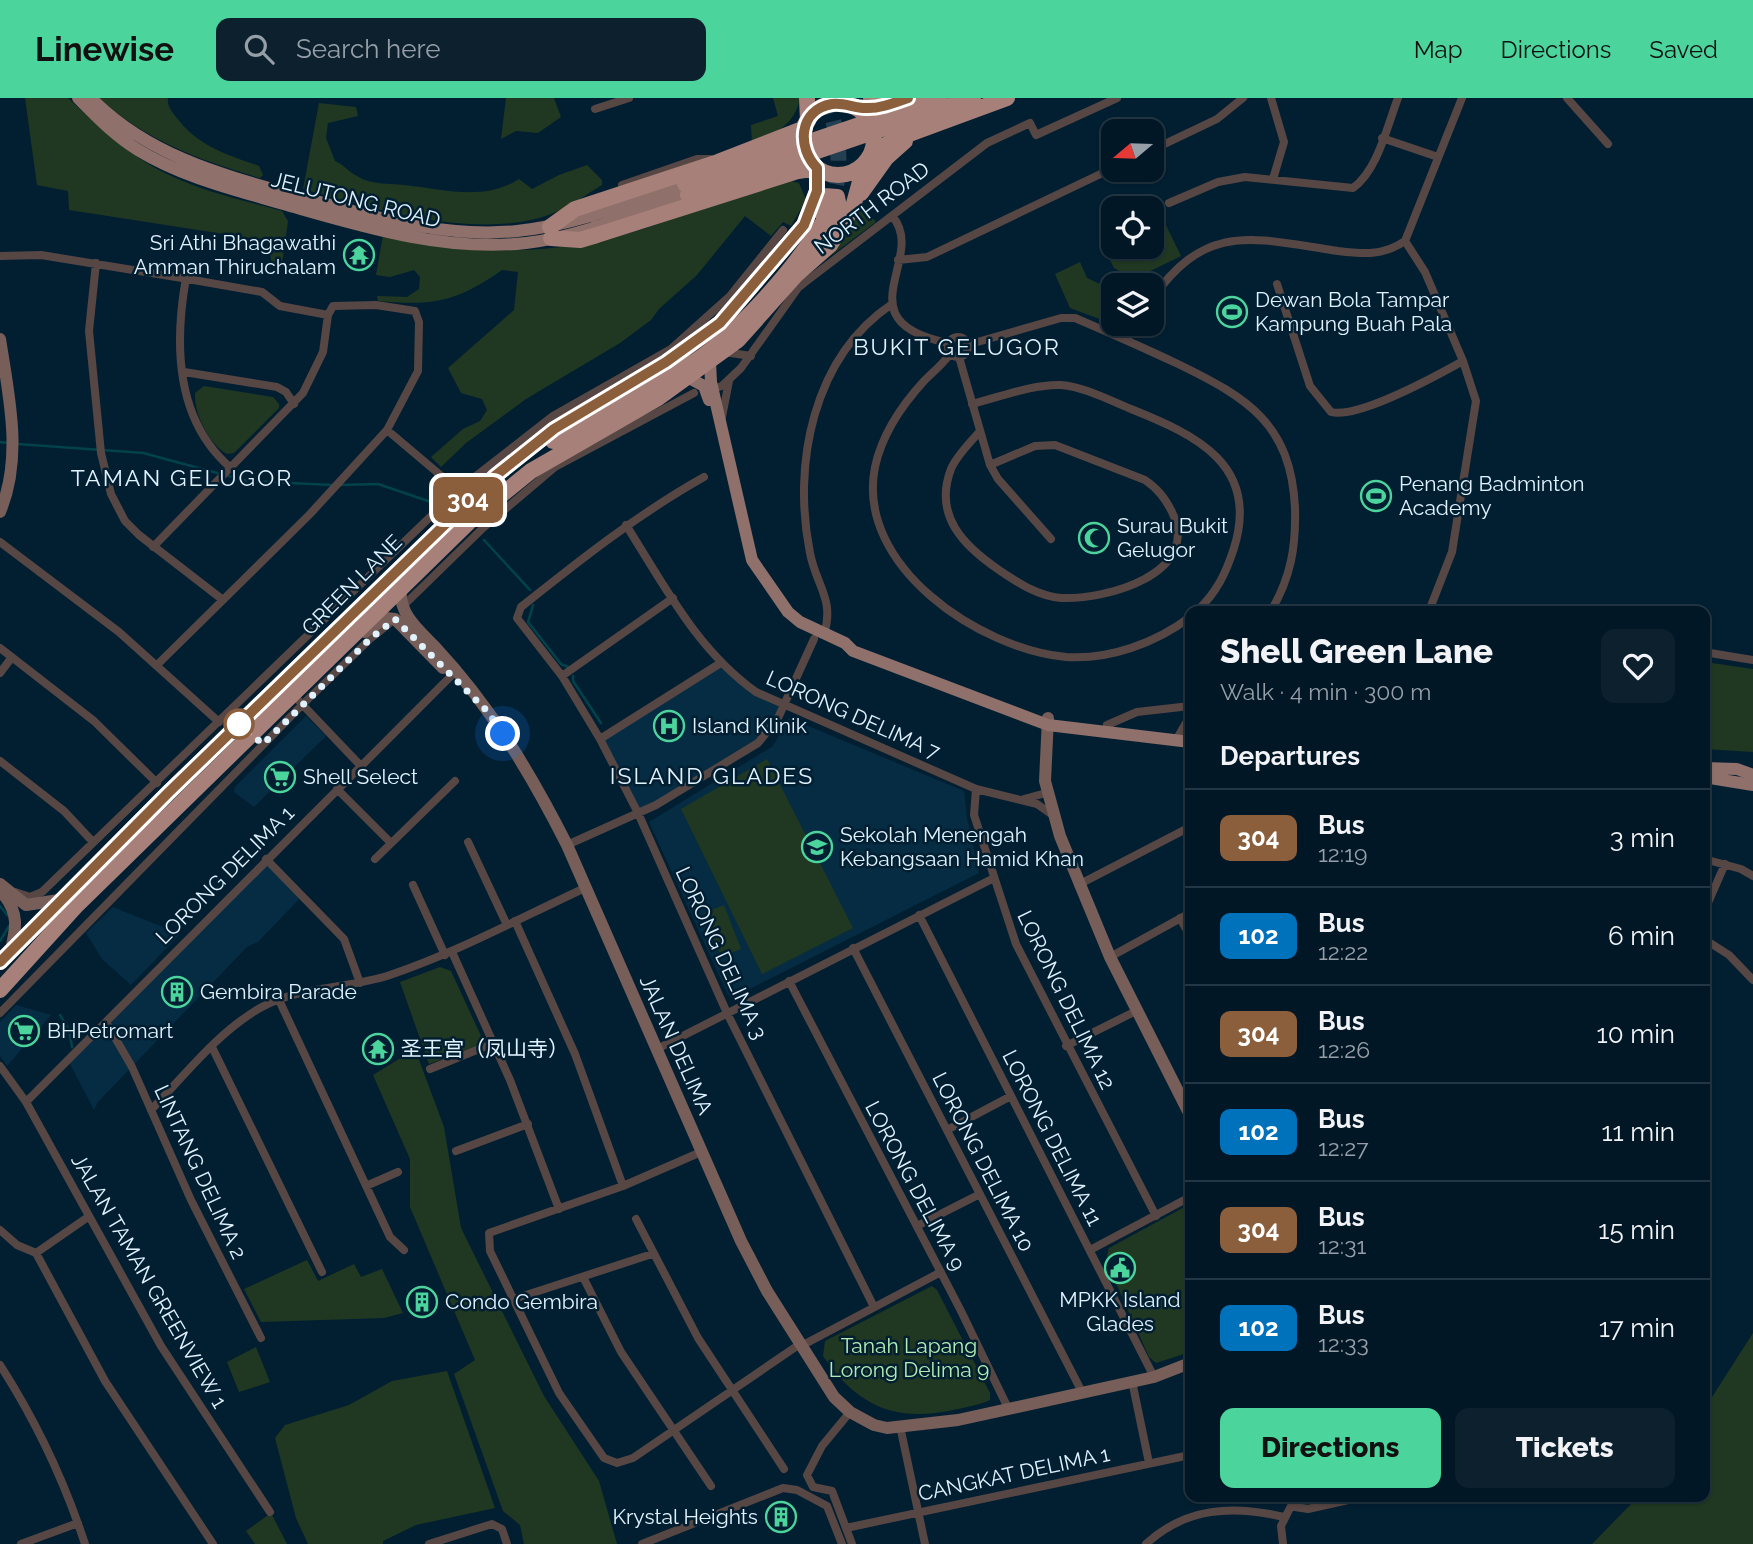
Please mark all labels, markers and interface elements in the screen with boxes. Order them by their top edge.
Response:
search box [216,18,706,81]
text: Linewise [35,30,174,69]
icon: search [240,30,278,68]
text: Search here [296,34,440,64]
text: Map [1414,35,1463,64]
text: Directions [1501,35,1611,64]
text: Saved [1649,35,1718,64]
north arrow [1101,119,1164,182]
map controls [1101,119,1164,336]
street label: NORTH ROAD [809,156,934,259]
street label: JELUTONG ROAD [269,166,443,233]
button: locate [1101,196,1164,259]
place label: Sri Athi Bhagawathi Amman Thiruchalam [134,230,336,279]
temple icon: Sri Athi Bhagawathi Amman Thiruchalam [342,238,376,272]
button: layers [1101,273,1164,336]
place label: Dewan Bola Tampar Kampung Buah Pala [1255,287,1452,336]
sports icon: Dewan Bola Tampar Kampung Buah Pala [1215,295,1249,329]
district label: BUKIT GELUGOR [853,333,1061,360]
district label: TAMAN GELUGOR [71,464,293,491]
place label: Penang Badminton Academy [1399,471,1585,520]
line badge: 304 [428,477,508,523]
sports icon: Penang Badminton Academy [1359,479,1393,513]
text: 304 [447,485,489,514]
place label: Surau Bukit Gelugor [1117,513,1228,562]
mosque icon: Surau Bukit Gelugor [1077,521,1111,555]
street label: GREEN LANE [296,529,407,640]
button: heart [1601,629,1675,703]
text: Shell Green Lane [1220,632,1493,671]
street label: LORONG DELIMA 7 [763,665,945,764]
text: Walk · 4 min · 300 m [1220,678,1431,705]
unlabelled marker [224,709,254,739]
hospital icon: Island Klinik [652,709,686,743]
place label: Island Klinik [692,713,807,738]
your location [485,716,520,751]
text: Departures [1220,741,1360,771]
supermarket icon: Shell Select [263,760,297,794]
district label: ISLAND GLADES [610,762,814,789]
place label: Shell Select [303,764,418,789]
street label: LORONG DELIMA 1 [150,800,299,949]
text: Bus [1318,810,1365,840]
place label: Sekolah Menengah Kebangsaan Hamid Khan [840,822,1084,871]
text: 304 [1238,823,1279,852]
text: 3 min [1610,823,1675,853]
school or university icon: Sekolah Menengah Kebangsaan Hamid Khan [800,830,834,864]
text: 12:19 [1318,840,1367,867]
street label: LORONG DELIMA 3 [671,863,772,1043]
street label: LORONG DELIMA 12 [1012,906,1121,1093]
text: Bus [1318,908,1365,938]
text: 102 [1238,921,1279,950]
text: 6 min [1608,921,1675,951]
text: 12:22 [1318,938,1368,965]
street label: JALAN DELIMA [635,971,718,1118]
building icon: Gembira Parade [160,975,194,1009]
place label: Gembira Parade [200,979,357,1004]
text: Bus [1318,1006,1365,1036]
supermarket icon: BHPetromart [7,1014,41,1048]
place label: BHPetromart [47,1018,173,1043]
text: 304 [1238,1019,1279,1048]
text: 10 min [1597,1019,1675,1049]
temple icon: 圣王宫（凤山寺） [361,1032,395,1066]
place label: 圣王宫（凤山寺） [401,1036,569,1061]
text: 12:26 [1318,1036,1370,1063]
street label: LORONG DELIMA 11 [997,1046,1108,1230]
street label: LORONG DELIMA 10 [927,1068,1040,1256]
street label: LINTANG DELIMA 2 [149,1081,252,1263]
street label: LORONG DELIMA 9 [860,1097,971,1275]
text: Bus [1318,1104,1365,1134]
text: 102 [1238,1117,1279,1146]
text: 11 min [1601,1117,1675,1147]
text: 12:27 [1318,1134,1368,1161]
street label: JALAN TAMAN GREENVIEW 1 [66,1149,233,1412]
text: Bus [1318,1202,1365,1232]
text: 304 [1238,1215,1279,1244]
text: 15 min [1598,1215,1675,1245]
text: 12:31 [1318,1232,1366,1259]
public building icon: MPKK Island Glades [1103,1251,1137,1285]
building icon: Condo Gembira [405,1285,439,1319]
place label: MPKK Island Glades [1059,1287,1181,1336]
place label: Condo Gembira [445,1289,598,1314]
text: Bus [1318,1300,1365,1330]
text: 102 [1238,1313,1279,1342]
text: 17 min [1599,1313,1675,1343]
text: 12:33 [1318,1330,1369,1357]
park label: Tanah Lapang Lorong Delima 9 [829,1333,989,1382]
button: Directions [1220,1408,1441,1488]
button: Tickets [1455,1408,1675,1488]
street label: CANGKAT DELIMA 1 [916,1441,1112,1506]
building icon: Krystal Heights [764,1500,798,1534]
place label: Krystal Heights [612,1504,758,1529]

